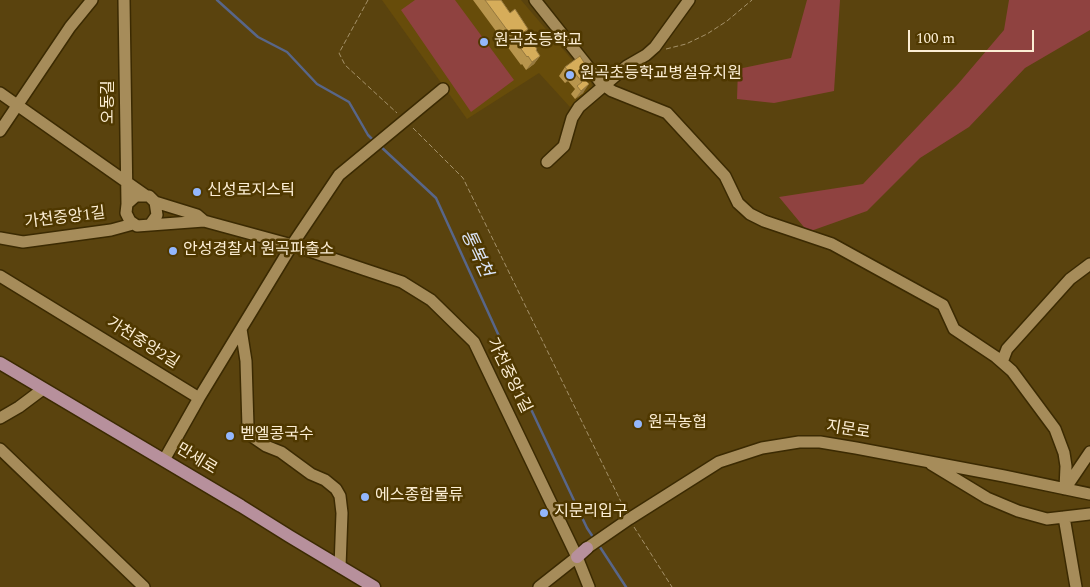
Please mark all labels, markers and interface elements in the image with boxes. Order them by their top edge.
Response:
scale bar [910,20,1036,52]
text: 100 m [916,27,955,50]
place label: 원곡초등학교 [494,32,582,52]
marker: 원곡초등학교 [478,36,490,48]
place label: 원곡초등학교병설유치원 [580,65,742,85]
marker: 원곡초등학교병설유치원 [564,69,576,81]
street label: 오동길 [100,80,120,124]
place label: 신성로지스틱 [207,182,295,202]
marker: 신성로지스틱 [191,186,203,198]
street label: 가천중앙1길 [23,204,107,234]
water label: 통복천 [455,227,495,281]
place label: 안성경찰서 원곡파출소 [183,241,334,261]
marker: 안성경찰서 원곡파출소 [167,245,179,257]
street label: 가천중앙2길 [102,314,182,374]
street label: 가천중앙1길 [481,335,535,417]
place label: 원곡농협 [648,414,707,434]
marker: 원곡농협 [632,418,644,430]
street label: 지문로 [825,418,871,444]
place label: 벧엘콩국수 [240,426,314,446]
marker: 벧엘콩국수 [224,430,236,442]
street label: 만세로 [172,440,220,480]
place label: 에스종합물류 [375,487,463,507]
marker: 에스종합물류 [359,491,371,503]
place label: 지문리입구 [554,503,628,523]
marker: 지문리입구 [538,507,550,519]

